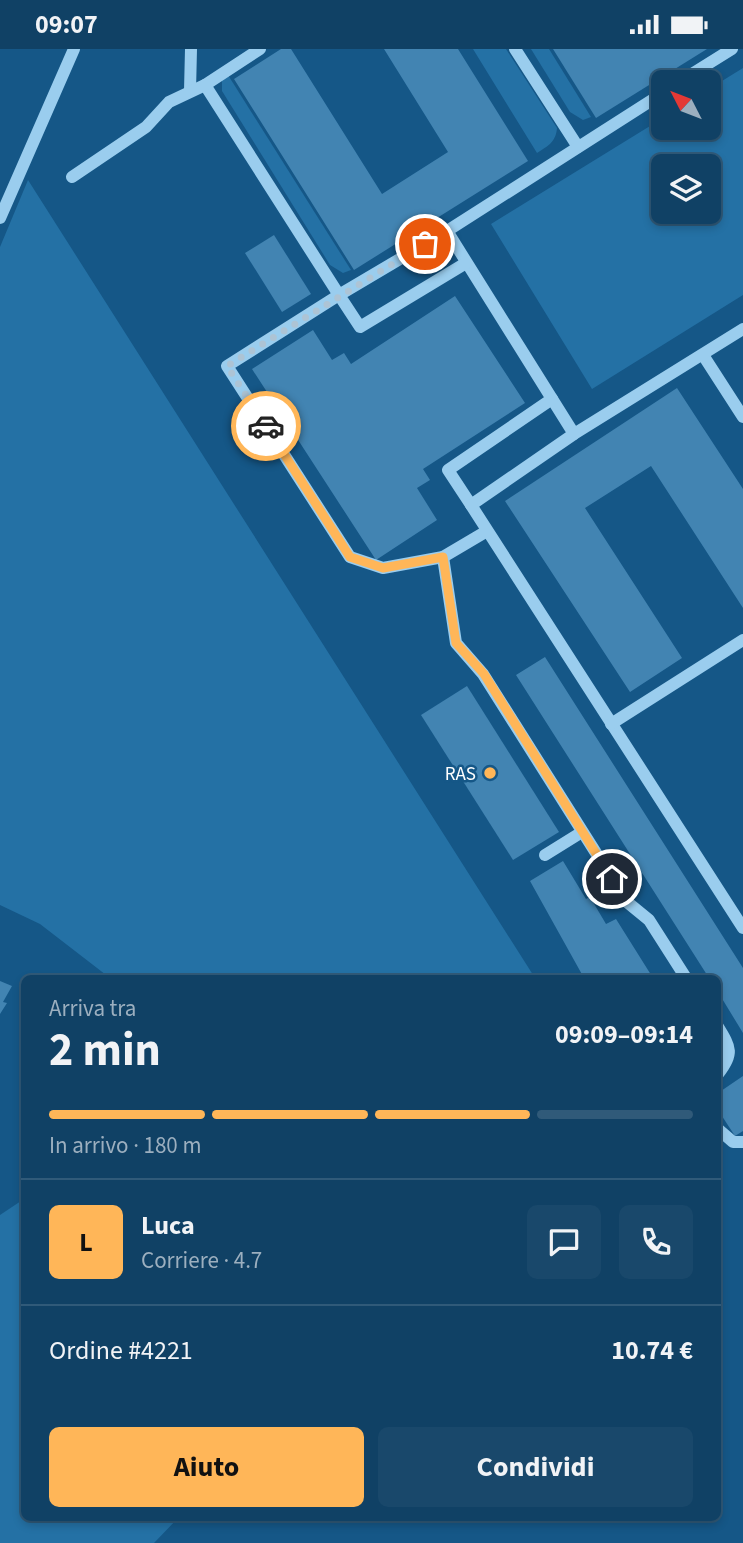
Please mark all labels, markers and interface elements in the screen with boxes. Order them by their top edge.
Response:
text: 09:07 [35,6,98,43]
north arrow [651,70,721,140]
map controls [651,70,721,224]
button: layers [651,154,721,224]
pin [395,214,455,274]
icon: bag [406,225,444,263]
courier [231,391,301,461]
icon: car [247,407,285,445]
place label: RAS [445,761,476,788]
marker: RAS [482,765,498,781]
pin [582,849,642,909]
icon: home [593,860,631,898]
text: Arriva tra [49,992,136,1025]
text: 09:09–09:14 [555,1016,693,1053]
text: 2 min [49,1018,161,1083]
text: In arrivo · 180 m [49,1129,201,1162]
button: chat [527,1205,601,1279]
button: phone [619,1205,693,1279]
text: Luca [141,1207,195,1244]
text: L [79,1224,93,1261]
text: Corriere · 4.7 [141,1244,262,1277]
text: Ordine #4221 [49,1332,193,1369]
text: 10.74 € [611,1332,693,1369]
button: Aiuto [49,1427,364,1507]
button: Condividi [378,1427,693,1507]

